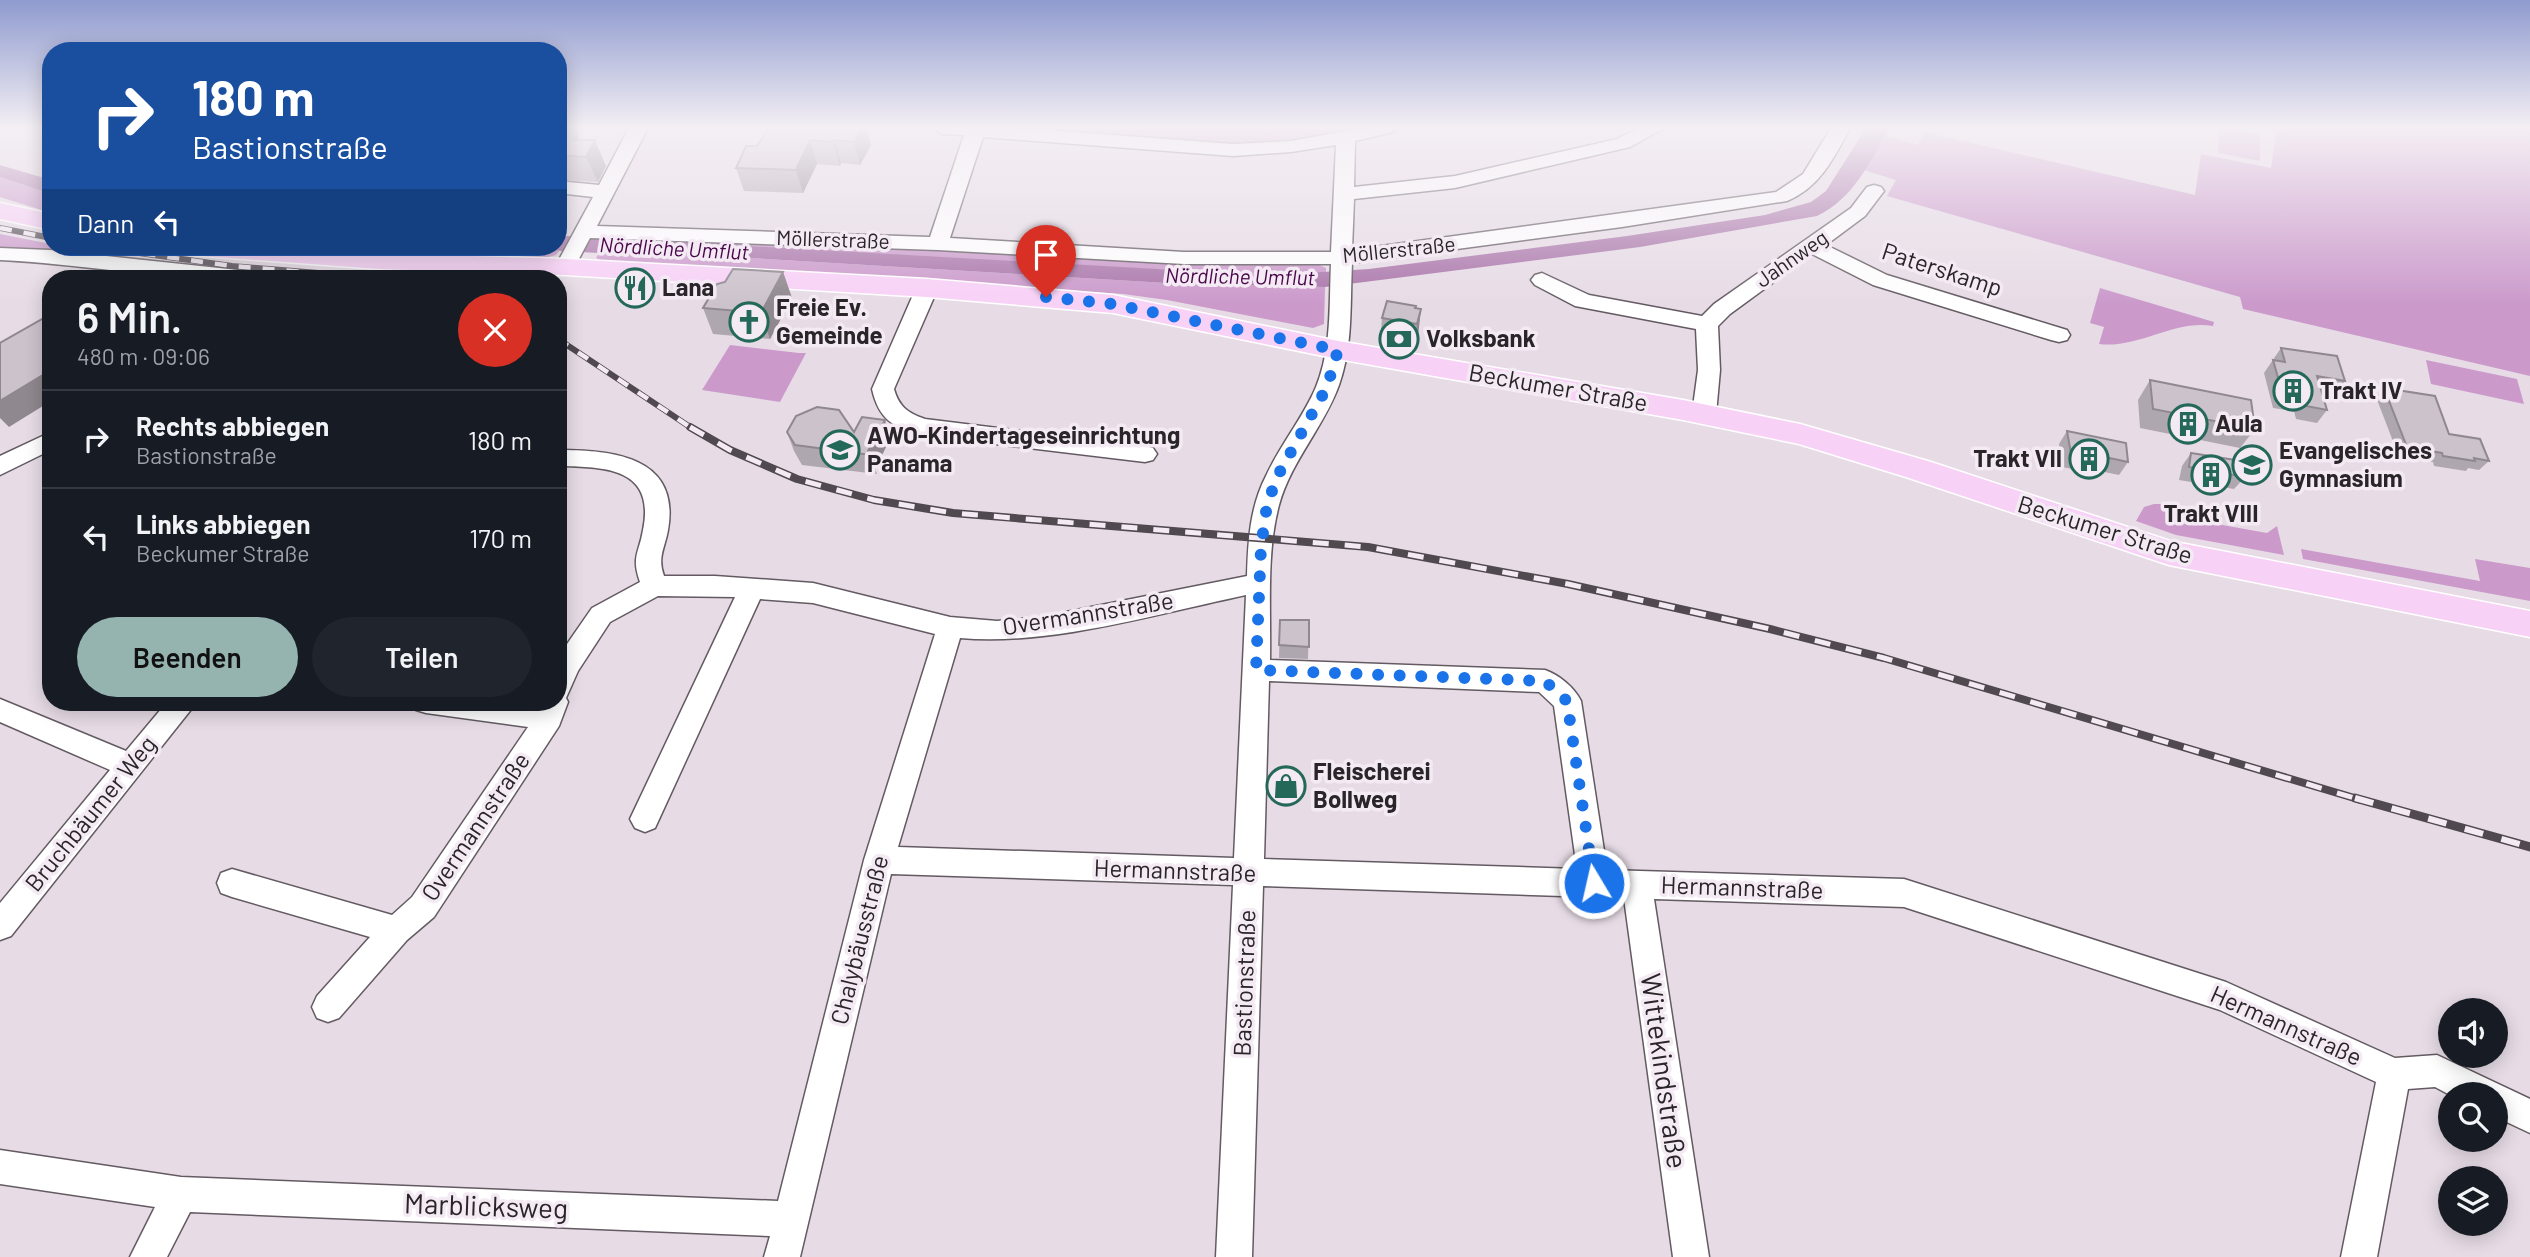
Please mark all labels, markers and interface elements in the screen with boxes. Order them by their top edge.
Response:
text: 180 m [192,67,315,126]
icon: right [77,70,168,161]
text: Bastionstraße [192,127,388,165]
icon: left [148,203,186,241]
text: Dann [77,207,134,238]
street label: Möllerstraße [776,224,890,253]
street label: Jahnweg [1750,224,1832,292]
pin [1016,225,1076,297]
street label: Möllerstraße [1341,230,1457,267]
water label: Nördliche Umflut [599,231,750,264]
street label: Paterskamp [1879,235,2006,302]
icon: arrive [1027,236,1065,274]
water label: Nördliche Umflut [1165,262,1316,289]
restaurant icon: Lana [614,267,656,309]
place label: Lana [662,272,714,301]
text: 6 Min. [77,291,182,341]
place label: Freie Ev. Gemeinde [776,292,883,349]
button: close [458,293,532,367]
church icon: Freie Ev. Gemeinde [728,301,770,343]
bank icon: Volksbank [1378,318,1420,360]
place label: Volksbank [1426,323,1536,352]
text: 480 m · 09:06 [77,342,210,370]
street label: Beckumer Straße [1467,357,1650,417]
building icon: Trakt IV [2272,370,2314,412]
place label: Trakt IV [2320,375,2402,404]
building icon: Aula [2167,403,2209,445]
place label: Aula [2215,408,2263,437]
text: Rechts abbiegen [136,410,329,441]
icon: right [77,420,115,458]
place label: AWO-Kindertageseinrichtung Panama [867,420,1180,477]
text: 180 m [468,424,532,455]
school or university icon: AWO-Kindertageseinrichtung Panama [819,429,861,471]
place label: Evangelisches Gymnasium [2279,435,2432,492]
building icon: Trakt VII [2068,438,2110,480]
text: Bastionstraße [136,441,277,469]
place label: Trakt VII [1973,443,2062,472]
school or university icon: Evangelisches Gymnasium [2231,444,2273,486]
building icon: Trakt VIII [2190,454,2232,496]
street label: Beckumer Straße [2015,488,2196,569]
place label: Trakt VIII [2164,498,2258,527]
text: Links abbiegen [136,508,310,539]
icon: left [77,518,115,556]
text: 170 m [469,522,532,553]
text: Beckumer Straße [136,539,310,567]
street label: Overmannstraße [1000,585,1175,640]
button: Beenden [77,617,298,697]
button: Teilen [312,617,532,697]
street label: Bruchbäumer Weg [18,729,161,897]
street label: Overmannstraße [414,746,535,906]
place label: Fleischerei Bollweg [1313,756,1431,813]
shop icon: Fleischerei Bollweg [1265,765,1307,807]
position arrow [1557,846,1631,920]
street label: Chalybäusstraße [824,852,894,1027]
street label: Hermannstraße [1093,852,1257,887]
street label: Hermannstraße [1660,869,1824,904]
street label: Bastionstraße [1226,909,1261,1057]
street label: Wittekindstraße [1634,971,1696,1171]
street label: Hermannstraße [2206,978,2367,1071]
map controls [2438,998,2508,1236]
button: sound [2438,998,2508,1068]
button: search [2438,1082,2508,1152]
button: layers [2438,1166,2508,1236]
street label: Marblicksweg [403,1185,569,1225]

